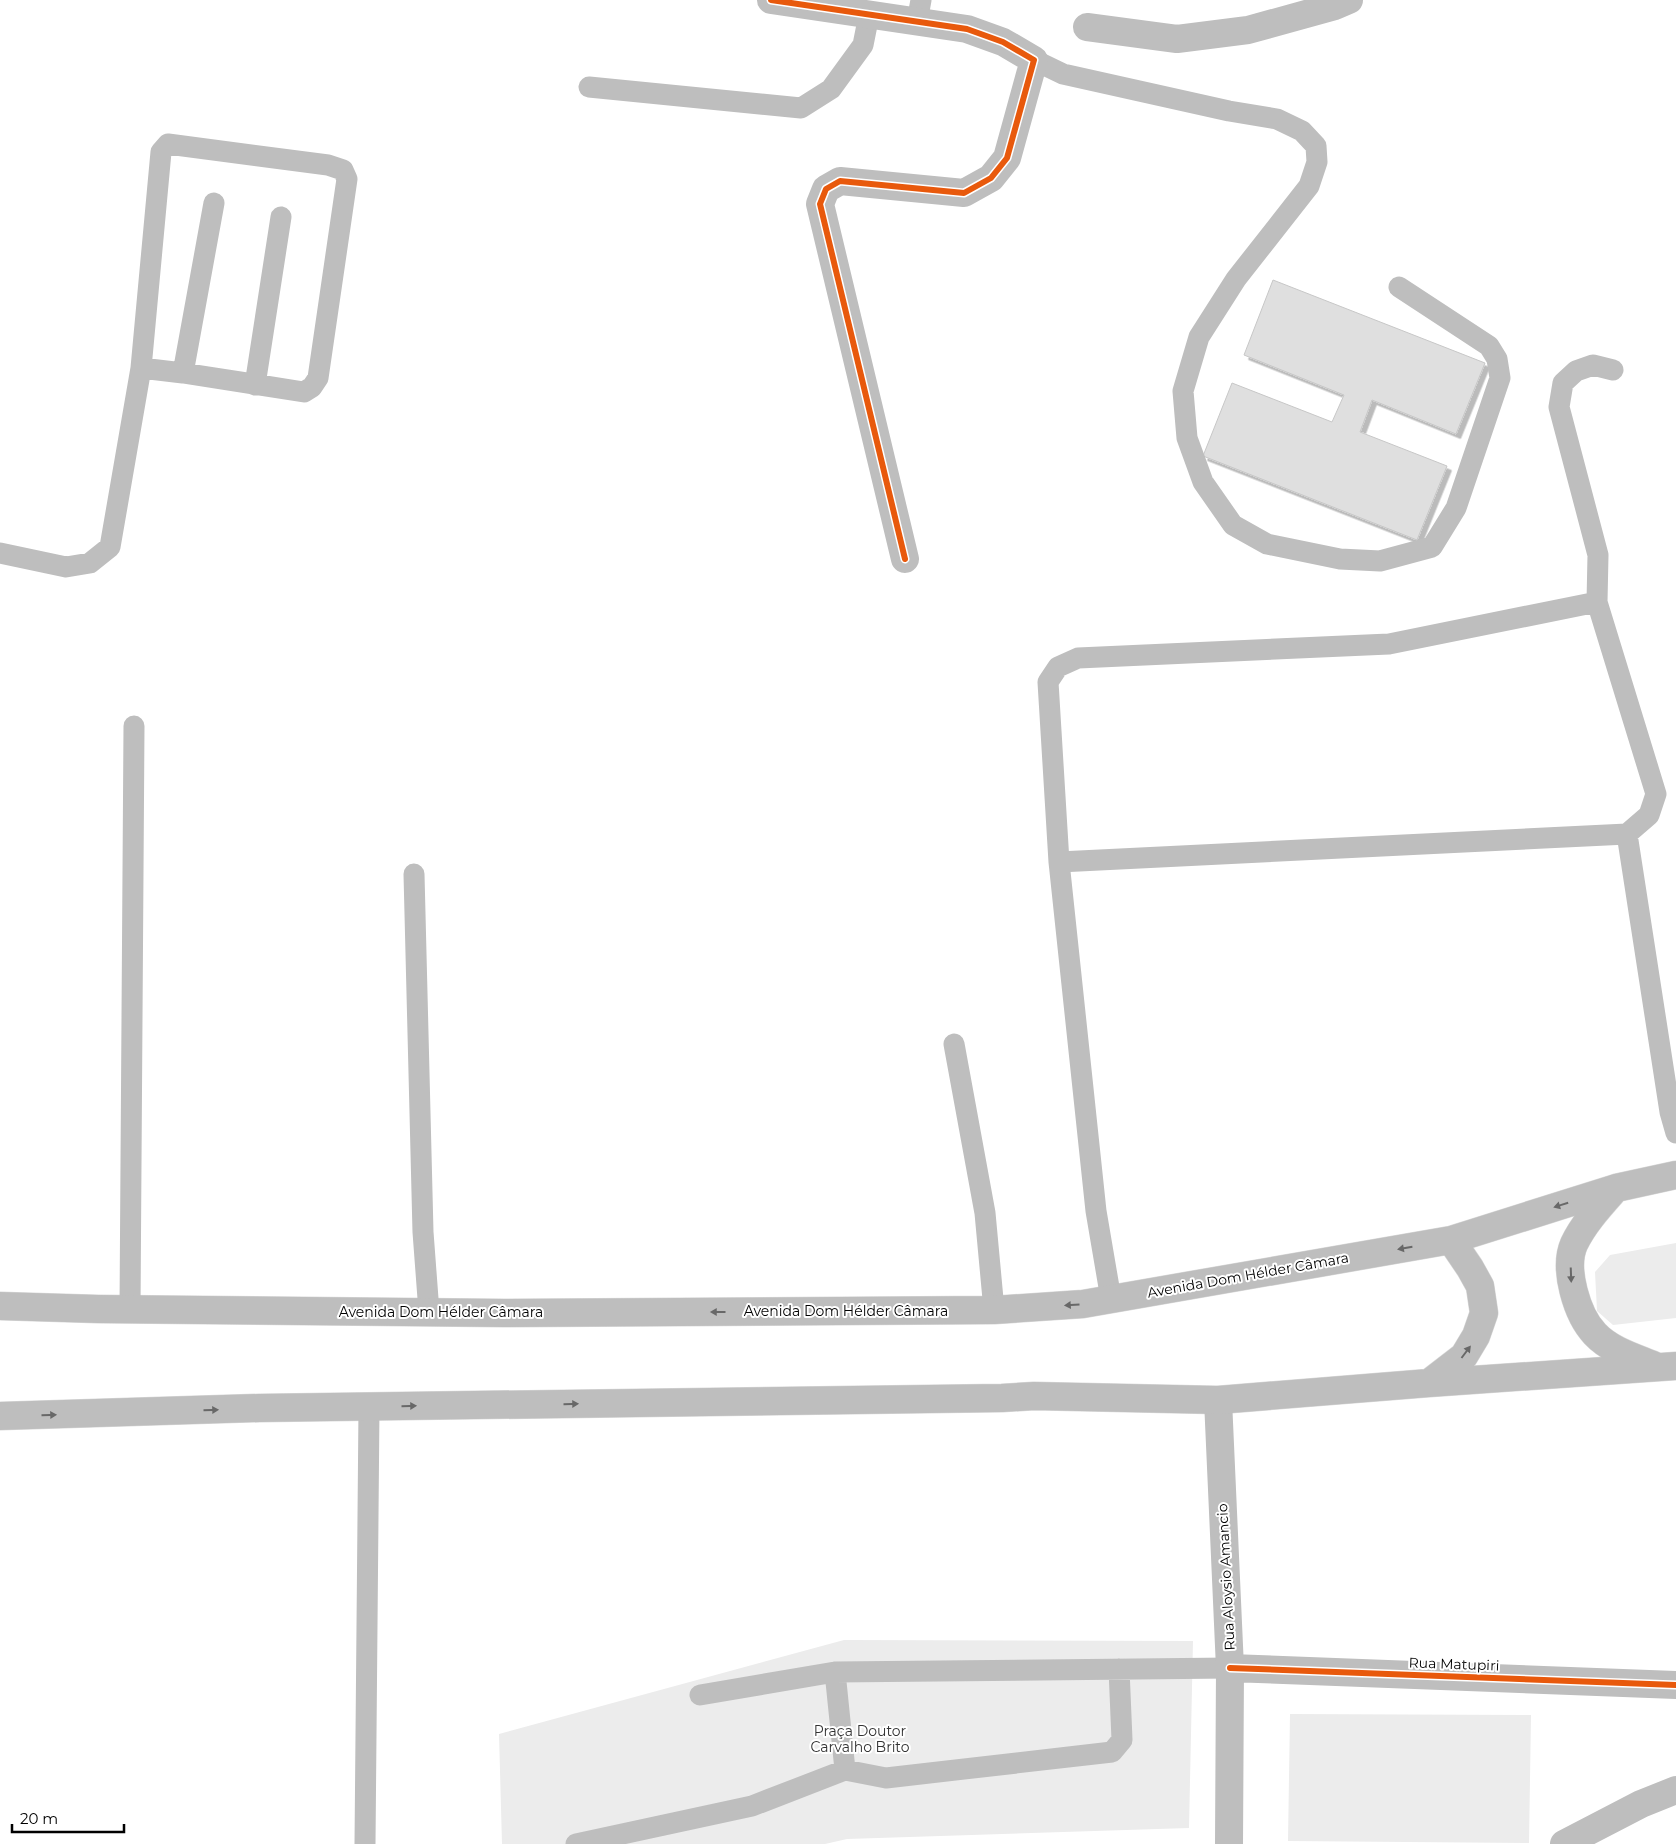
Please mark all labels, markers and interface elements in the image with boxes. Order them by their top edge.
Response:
one-way arrow [1554,1202,1569,1210]
one-way arrow [1397,1245,1413,1253]
street label: Avenida Dom Hélder Câmara [1146,1248,1350,1302]
one-way arrow [1567,1267,1575,1283]
one-way arrow [1064,1301,1080,1309]
street label: Avenida Dom Hélder Câmara [744,1302,948,1320]
street label: Avenida Dom Hélder Câmara [339,1303,543,1321]
one-way arrow [709,1308,725,1316]
one-way arrow [1461,1345,1471,1359]
one-way arrow [563,1400,579,1408]
one-way arrow [401,1402,417,1410]
one-way arrow [203,1405,219,1413]
one-way arrow [41,1410,57,1418]
street label: Rua Aloysio Amancio [1213,1503,1239,1651]
street label: Rua Matupiri [1408,1653,1500,1675]
park label: Praça Doutor Carvalho Brito [810,1722,910,1756]
scale bar [12,1802,125,1834]
text: 20 m [20,1809,58,1828]

